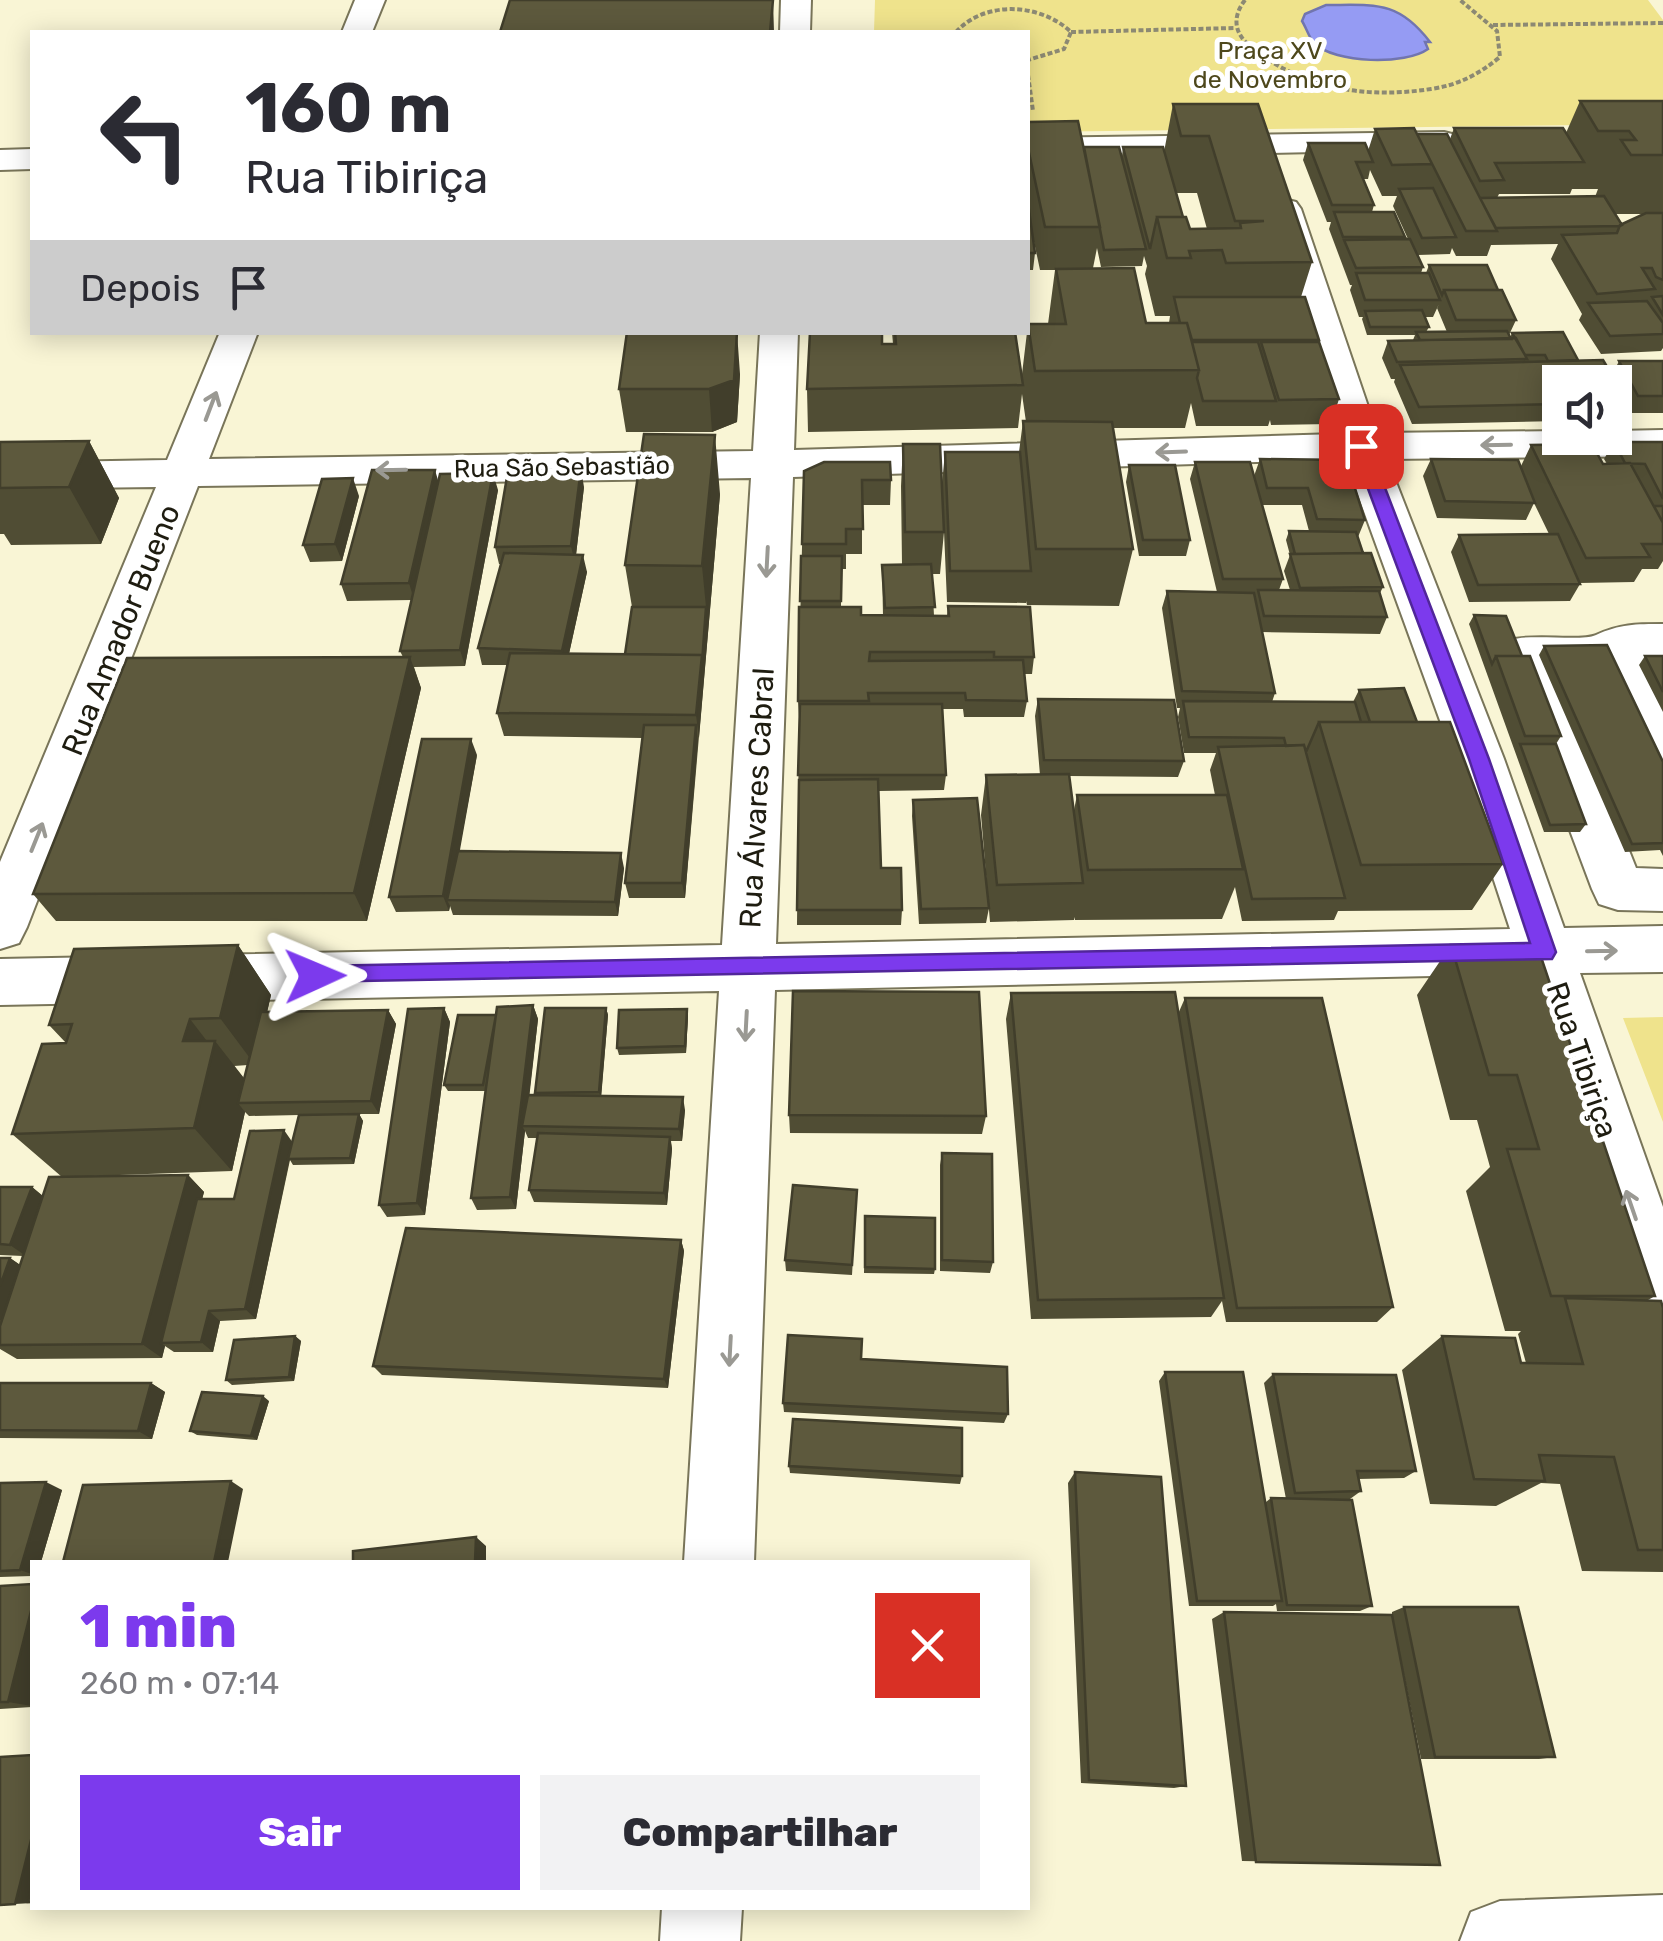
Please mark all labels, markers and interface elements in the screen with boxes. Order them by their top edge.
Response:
park label: Praça XV de Novembro [1193,36,1347,94]
text: 160 m [245,67,452,150]
icon: left [80,70,210,200]
text: Rua Tibiriça [245,151,488,204]
icon: arrive [221,260,276,315]
text: Depois [80,265,201,311]
map controls [1542,365,1632,455]
button: sound [1542,365,1632,455]
one-way arrow [203,391,221,421]
pin [1319,404,1404,489]
icon: arrive [1334,419,1389,474]
one-way arrow [1480,436,1512,454]
one-way arrow [1155,442,1187,461]
street label: Rua São Sebastião [454,451,670,483]
one-way arrow [375,460,408,480]
street label: Rua Amador Bueno [54,499,188,761]
one-way arrow [758,545,777,577]
street label: Rua Álvares Cabral [732,667,782,929]
one-way arrow [29,822,47,853]
position arrow [263,924,367,1028]
one-way arrow [1586,941,1618,960]
street label: Rua Tibiriça [1539,977,1625,1143]
one-way arrow [736,1010,755,1042]
one-way arrow [1621,1189,1639,1221]
one-way arrow [720,1334,739,1366]
text: 1 min [80,1591,237,1662]
button: close [875,1593,980,1698]
text: 260 m · 07:14 [80,1664,279,1702]
button: Sair [80,1775,520,1890]
button: Compartilhar [540,1775,980,1890]

